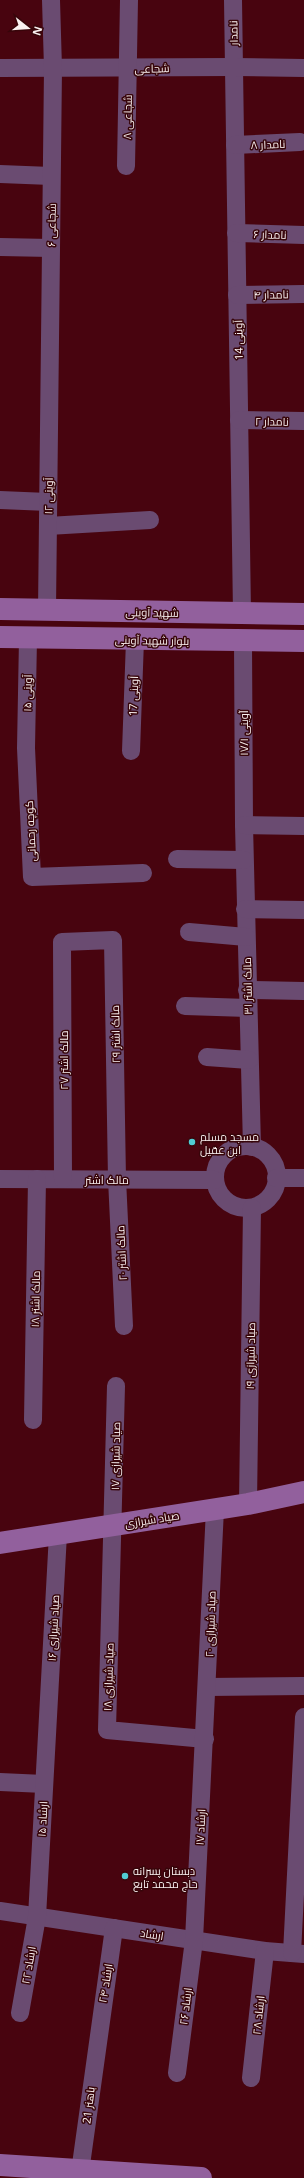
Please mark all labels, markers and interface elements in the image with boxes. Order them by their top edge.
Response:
north arrow [8,8,48,48]
street label: نامدار [225,20,241,47]
text: N [30,25,47,38]
street label: شجاعی [134,60,170,76]
street label: شجاعی ۸ [119,94,135,140]
street label: نامدار ۸ [250,136,286,152]
street label: شجاعی ۶ [43,203,59,247]
street label: نامدار ۶ [253,226,287,242]
street label: نامدار ۴ [253,286,289,302]
street label: آوینی 14 [230,320,246,360]
street label: نامدار ۲ [255,413,289,429]
street label: ۱۲ آوینی [40,477,56,515]
street label: شهید آوینی [125,604,179,620]
street label: بلوار شهید آوینی [115,632,189,648]
street label: آوینی ۱۵ [19,674,35,712]
street label: آوینی 17 [125,676,141,716]
street label: آوینی ۱۷/۱ [236,710,251,756]
street label: کوچه رحمانی [21,800,39,862]
street label: مالک اشتر ۳۱ [239,957,255,1015]
street label: مالک اشتر ۲۹ [107,1005,123,1063]
street label: مالک اشتر ۲۷ [56,1030,71,1090]
place label: مسجد مسلم ابن عقیل [200,1129,259,1157]
marker: مسجد مسلم ابن عقیل [187,1137,197,1147]
street label: مالک اشتر [84,1172,129,1187]
street label: مالک اشتر ۲۰ [112,1225,130,1281]
street label: مالک اشتر ۱۸ [27,1270,43,1328]
street label: صیاد شیرازی ۱۹ [242,1322,258,1390]
street label: صیاد شیرازی ۱۷ [107,1422,123,1490]
street label: صیاد شیرازی [124,1507,180,1531]
street label: صیاد شیرازی ۲۰ [201,1591,219,1657]
street label: صیاد شیرازی ۱۶ [44,1594,62,1662]
street label: صیاد شیرازی ۱۸ [99,1643,117,1711]
street label: ارشاد ۱۵ [34,1801,50,1837]
street label: ارشاد ۱۷ [192,1808,208,1846]
place label: دبستان پسرانه حاج محمد تابع [133,1863,198,1892]
marker: دبستان پسرانه حاج محمد تابع [120,1871,130,1881]
street label: ارشاد [139,1925,165,1943]
street label: ارشاد ۲۲ [17,1945,39,1985]
street label: ارشاد ۲۴ [95,1962,115,2004]
street label: ارشاد ۲۶ [175,1987,195,2025]
street label: ارشاد ۲۸ [249,1995,267,2035]
street label: باهنر 21 [78,2086,98,2124]

